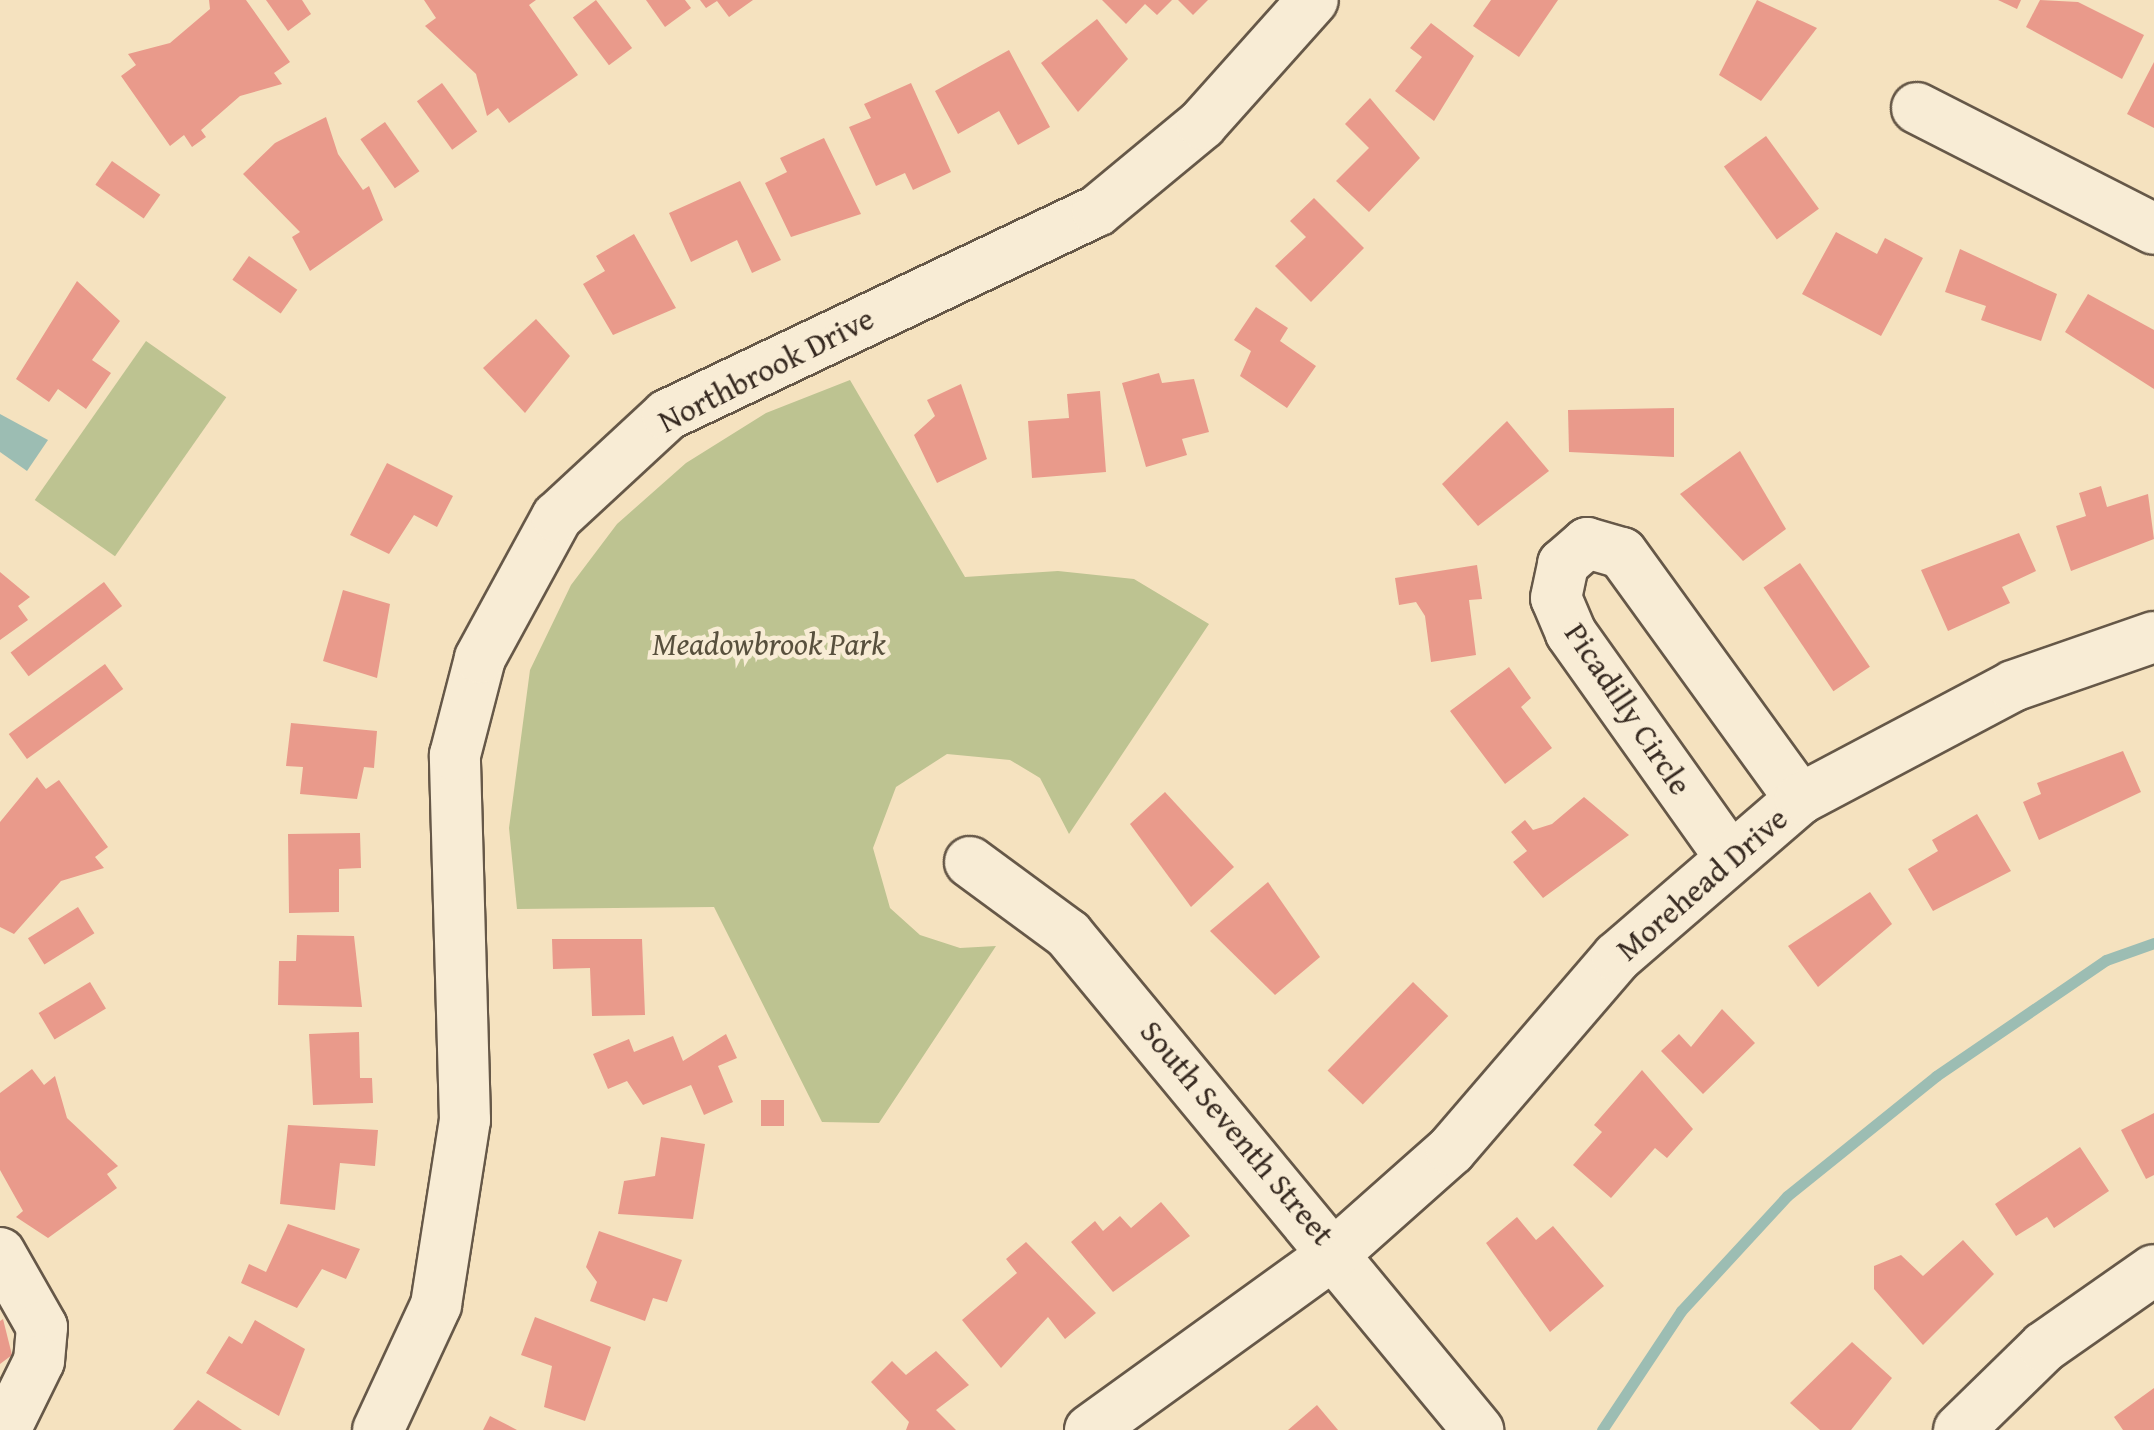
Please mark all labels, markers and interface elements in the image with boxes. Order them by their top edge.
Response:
street label: Northbrook Drive [652,299,880,441]
street label: Picadilly Circle [1556,616,1700,802]
park label: Meadowbrook Park [652,625,886,663]
street label: Morehead Drive [1609,799,1795,969]
street label: South Seventh Street [1132,1013,1342,1253]

